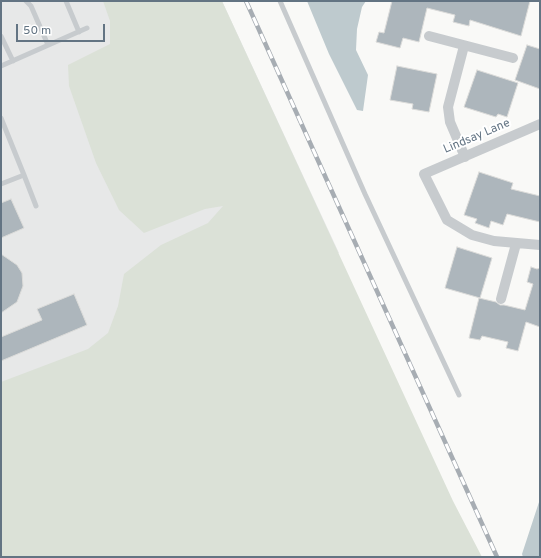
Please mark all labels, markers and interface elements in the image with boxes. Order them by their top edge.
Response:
scale bar [18,16,107,42]
text: 50 m [23,23,51,39]
street label: Lindsay Lane [442,117,512,157]

